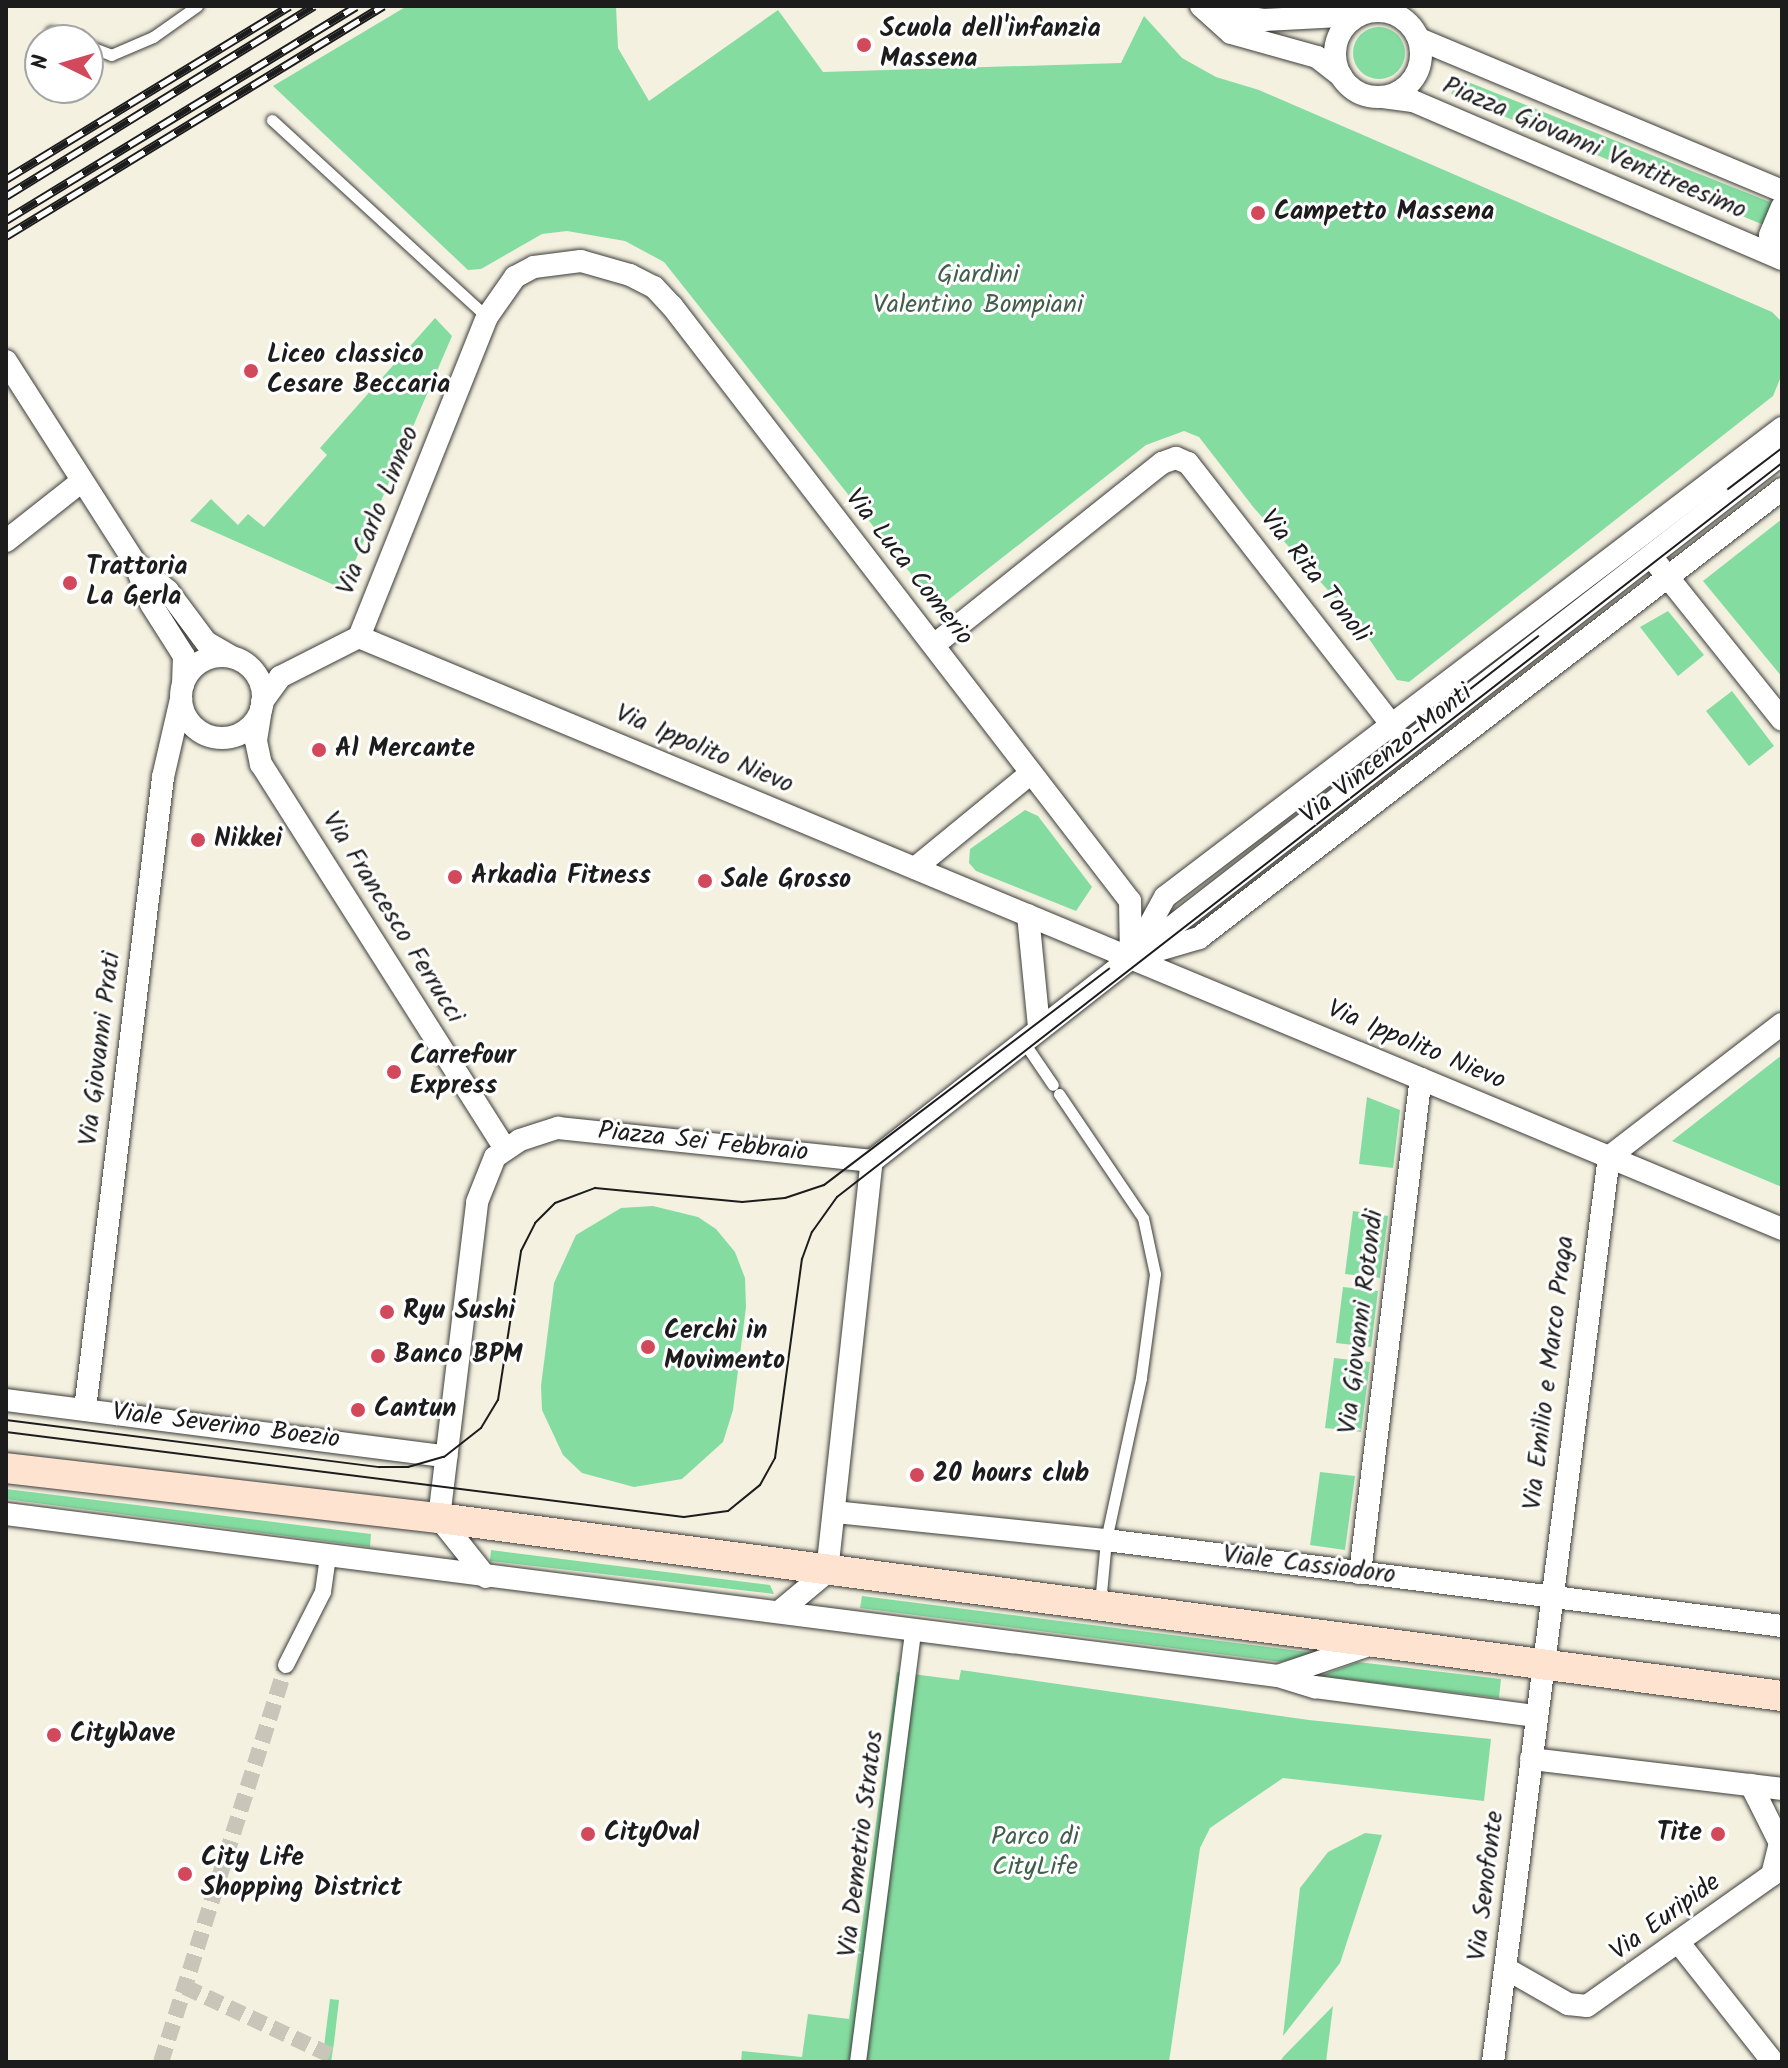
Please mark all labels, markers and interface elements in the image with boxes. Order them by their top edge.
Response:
place label: Scuola dell'infanzia Massena [880,14,1101,76]
north arrow [24,24,104,104]
marker: Scuola dell'infanzia Massena [855,36,873,54]
text: N [24,54,60,70]
street label: Piazza Giovanni Ventitreesimo [1437,71,1751,227]
place label: Campetto Massena [1274,197,1494,229]
marker: Campetto Massena [1249,204,1267,222]
park label: Giardini Valentino Bompiani [873,260,1083,322]
place label: Liceo classico Cesare Beccaria [267,340,450,402]
marker: Liceo classico Cesare Beccaria [242,362,260,380]
street label: Via Carlo Linneo [331,422,427,600]
street label: Via Luca Comerio [837,484,979,652]
street label: Via Rita Tonoli [1252,504,1376,650]
place label: Trattoria La Gerla [86,552,188,614]
marker: Trattoria La Gerla [61,574,79,592]
street label: Via Vincenzo Monti [1295,678,1479,832]
street label: Via Ippolito Nievo [610,698,798,802]
place label: Al Mercante [335,734,475,766]
marker: Al Mercante [310,741,328,759]
street label: Via Francesco Ferrucci [314,807,470,1029]
place label: Nikkei [214,824,282,856]
marker: Nikkei [189,831,207,849]
place label: Arkadia Fitness [471,861,651,893]
place label: Sale Grosso [721,865,851,897]
marker: Arkadia Fitness [446,868,464,886]
marker: Sale Grosso [696,872,714,890]
street label: Via Giovanni Prati [74,950,128,1148]
street label: Via Ippolito Nievo [1322,994,1510,1098]
place label: Carrefour Express [410,1041,516,1102]
marker: Carrefour Express [385,1063,403,1081]
street label: Piazza Sei Febbraio [596,1116,810,1170]
street label: Via Giovanni Rotondi [1333,1208,1391,1436]
street label: Via Emilio e Marco Praga [1518,1234,1582,1512]
place label: Ryu Sushi [403,1296,515,1328]
marker: Ryu Sushi [378,1303,396,1321]
place label: Cerchi in Movimento [664,1316,785,1378]
marker: Cerchi in Movimento [639,1338,657,1356]
place label: Banco BPM [394,1340,523,1372]
marker: Banco BPM [369,1347,387,1365]
place label: Cantun [374,1394,456,1426]
street label: Viale Severino Boezio [110,1398,342,1456]
marker: Cantun [349,1401,367,1419]
place label: 20 hours club [933,1459,1089,1491]
marker: 20 hours club [908,1466,926,1484]
street label: Viale Cassiodoro [1221,1540,1397,1592]
place label: CityWave [70,1719,175,1751]
marker: CityWave [45,1726,63,1744]
street label: Via Demetrio Stratos [833,1729,891,1959]
street label: Via Senofonte [1462,1809,1512,1963]
place label: CityOval [604,1818,699,1850]
place label: Tite [1657,1818,1702,1850]
park label: Parco di CityLife [991,1822,1079,1884]
marker: CityOval [579,1825,597,1843]
marker: Tite [1709,1825,1727,1843]
place label: City Life Shopping District [201,1843,402,1904]
marker: City Life Shopping District [176,1865,194,1883]
street label: Via Euripide [1605,1868,1727,1968]

